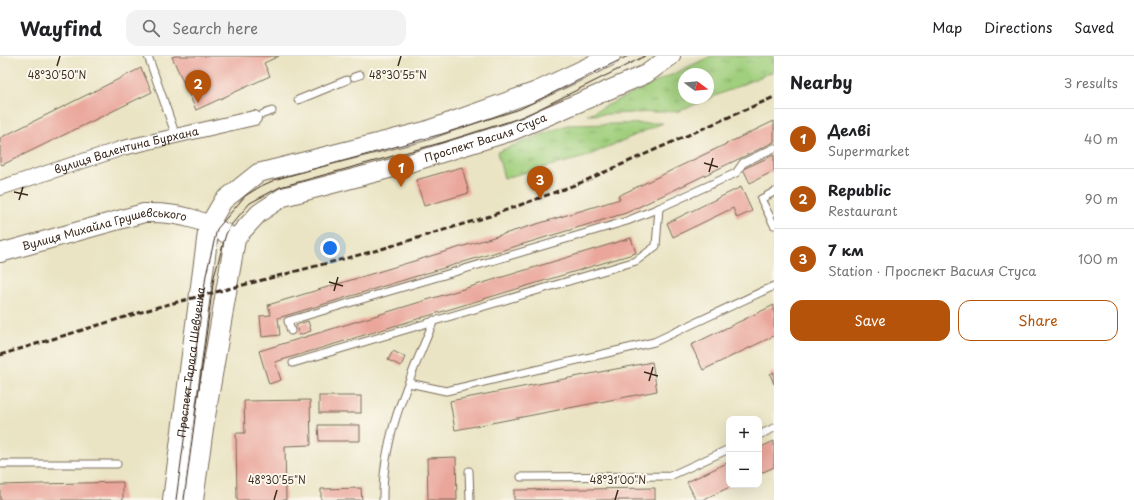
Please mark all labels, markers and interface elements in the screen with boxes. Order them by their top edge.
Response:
search box [126,10,406,46]
text: Wayfind [20,14,102,42]
text: Search here [172,16,258,39]
icon: search [140,17,162,39]
text: Map [932,17,962,38]
text: Directions [984,17,1052,38]
text: Saved [1074,17,1114,38]
text: 48°30'50"N [28,67,86,82]
text: 48°30'55"N [369,67,427,82]
north arrow [678,68,714,104]
text: Nearby [790,69,852,95]
pin: 2 [185,70,211,103]
text: 3 results [1064,73,1118,92]
street label: Проспект Василя Стуса [422,108,549,166]
text: Делві [828,118,871,141]
street label: вулиця Валентина Бурхана [52,122,200,178]
text: 1 [800,129,806,148]
text: 40 m [1084,129,1118,148]
text: Supermarket [828,141,910,160]
pin: 1 [388,154,414,187]
pin: 3 [527,166,553,199]
text: Republic [828,178,891,201]
text: 2 [798,189,808,208]
text: 90 m [1085,189,1118,208]
text: Restaurant [828,201,898,220]
street label: Вулиця Михайла Грушевського [20,204,189,254]
your location [320,238,340,258]
text: 7 км [828,238,864,261]
text: 3 [799,249,807,268]
text: 100 m [1078,249,1118,268]
text: Station · Проспект Василя Стуса [828,261,1036,280]
street label: Проспект Тараса Шевченка [172,286,209,438]
button: Save [790,300,950,341]
button: Share [958,300,1118,341]
map controls [726,416,762,488]
button: + [726,416,762,452]
button: − [726,452,762,488]
text: 48°30'55"N [248,472,306,487]
text: 48°31'00"N [590,472,646,487]

